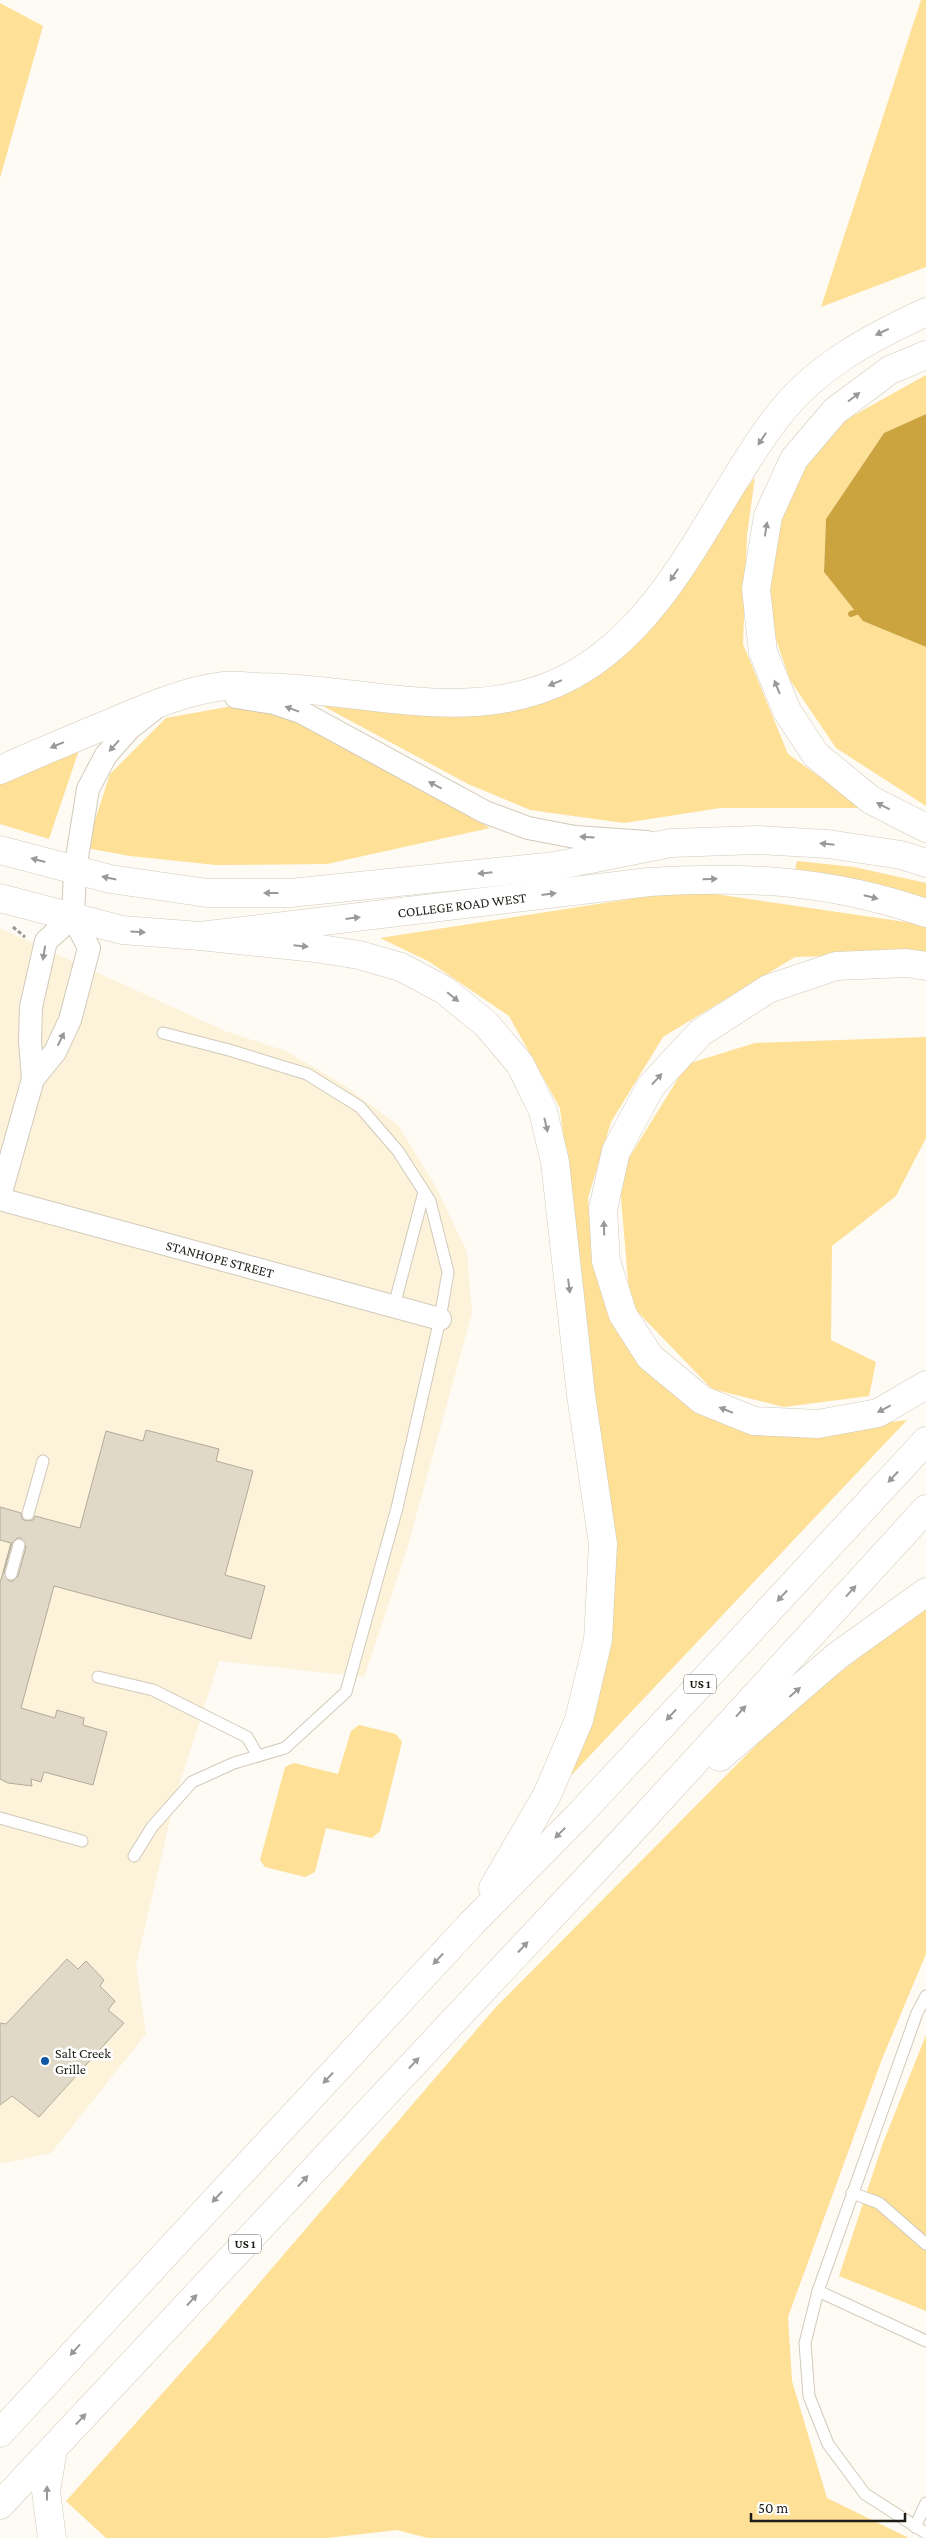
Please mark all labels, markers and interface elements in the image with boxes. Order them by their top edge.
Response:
one-way arrow [875,329,889,337]
one-way arrow [847,392,861,402]
one-way arrow [757,432,767,445]
one-way arrow [762,520,770,536]
one-way arrow [669,569,678,582]
one-way arrow [548,679,562,687]
one-way arrow [773,679,781,694]
one-way arrow [284,705,299,713]
one-way arrow [108,740,120,752]
one-way arrow [50,742,64,750]
one-way arrow [428,781,443,789]
one-way arrow [875,802,890,810]
one-way arrow [579,833,595,841]
one-way arrow [818,840,834,848]
one-way arrow [30,856,45,864]
one-way arrow [476,869,492,877]
one-way arrow [102,874,117,882]
one-way arrow [703,875,719,883]
one-way arrow [262,889,278,897]
street label: COLLEGE ROAD WEST [397,889,528,921]
one-way arrow [541,890,557,898]
one-way arrow [864,893,879,901]
one-way arrow [345,914,361,922]
one-way arrow [130,928,146,936]
one-way arrow [293,943,309,951]
one-way arrow [39,945,47,961]
one-way arrow [446,992,459,1003]
one-way arrow [57,1032,65,1046]
one-way arrow [651,1073,663,1085]
one-way arrow [542,1118,550,1133]
one-way arrow [600,1220,608,1236]
street label: STANHOPE STREET [164,1237,276,1281]
one-way arrow [565,1279,573,1295]
one-way arrow [877,1405,891,1413]
one-way arrow [718,1406,733,1413]
one-way arrow [887,1471,899,1483]
one-way arrow [845,1585,857,1597]
one-way arrow [776,1590,788,1602]
road number: US 1 [684,1675,716,1694]
one-way arrow [789,1686,802,1697]
one-way arrow [735,1705,747,1717]
one-way arrow [665,1709,677,1721]
one-way arrow [554,1827,566,1839]
one-way arrow [517,1941,529,1953]
one-way arrow [432,1953,444,1965]
place label: Salt Creek Grille [55,2045,111,2077]
marker: Salt Creek Grille [39,2055,51,2067]
one-way arrow [408,2057,420,2069]
one-way arrow [322,2072,334,2084]
one-way arrow [297,2176,309,2188]
one-way arrow [211,2191,223,2203]
road number: US 1 [229,2234,261,2254]
one-way arrow [186,2294,198,2306]
one-way arrow [69,2344,81,2356]
one-way arrow [75,2413,87,2425]
one-way arrow [43,2485,51,2501]
scale bar [751,2490,905,2522]
text: 50 m [758,2500,788,2516]

